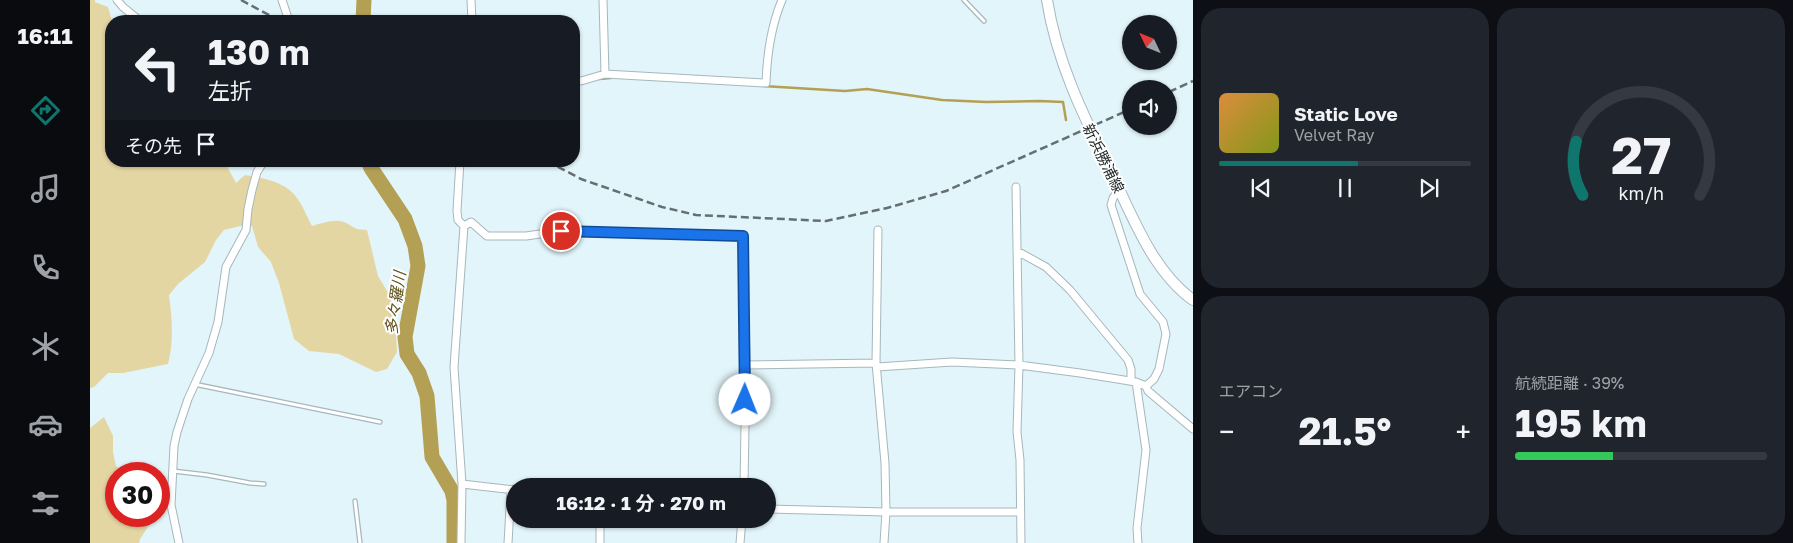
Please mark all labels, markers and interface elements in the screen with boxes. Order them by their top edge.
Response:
north arrow [1122,15,1178,70]
map controls [1122,15,1177,135]
text: 16:11 [17,22,73,49]
text: 130 m [208,31,310,73]
icon: left [125,35,190,100]
text: 左折 [208,77,252,104]
button: sound [1122,80,1177,135]
icon: directions [28,93,63,128]
text: Static Love [1294,102,1398,125]
street label: 新浜勝浦線 [1079,120,1129,196]
text: 27 [1611,123,1671,185]
text: Velvet Ray [1294,125,1375,145]
icon: arrive [192,130,220,158]
text: その先 [125,134,182,157]
icon: music [28,171,63,206]
icon: previous [1247,174,1275,202]
icon: pause [1331,174,1359,202]
icon: next [1415,174,1443,202]
text: km/h [1618,182,1664,204]
pin [540,210,582,252]
icon: arrive [547,217,575,245]
icon: phone [28,250,63,285]
water label: 多々羅川 [381,268,410,336]
icon: climate [28,329,63,364]
position arrow [718,373,770,425]
text: 航続距離 · 39% [1515,373,1624,393]
text: エアコン [1219,381,1283,401]
text: 195 km [1515,400,1647,445]
icon: car [28,407,63,442]
text: 21.5° [1299,408,1391,453]
text: − [1219,415,1234,448]
text: + [1456,415,1471,448]
speed limit sign: 30 [105,462,170,527]
icon: filters [28,486,63,521]
text: 16:12 · 1 分 · 270 m [556,491,726,514]

